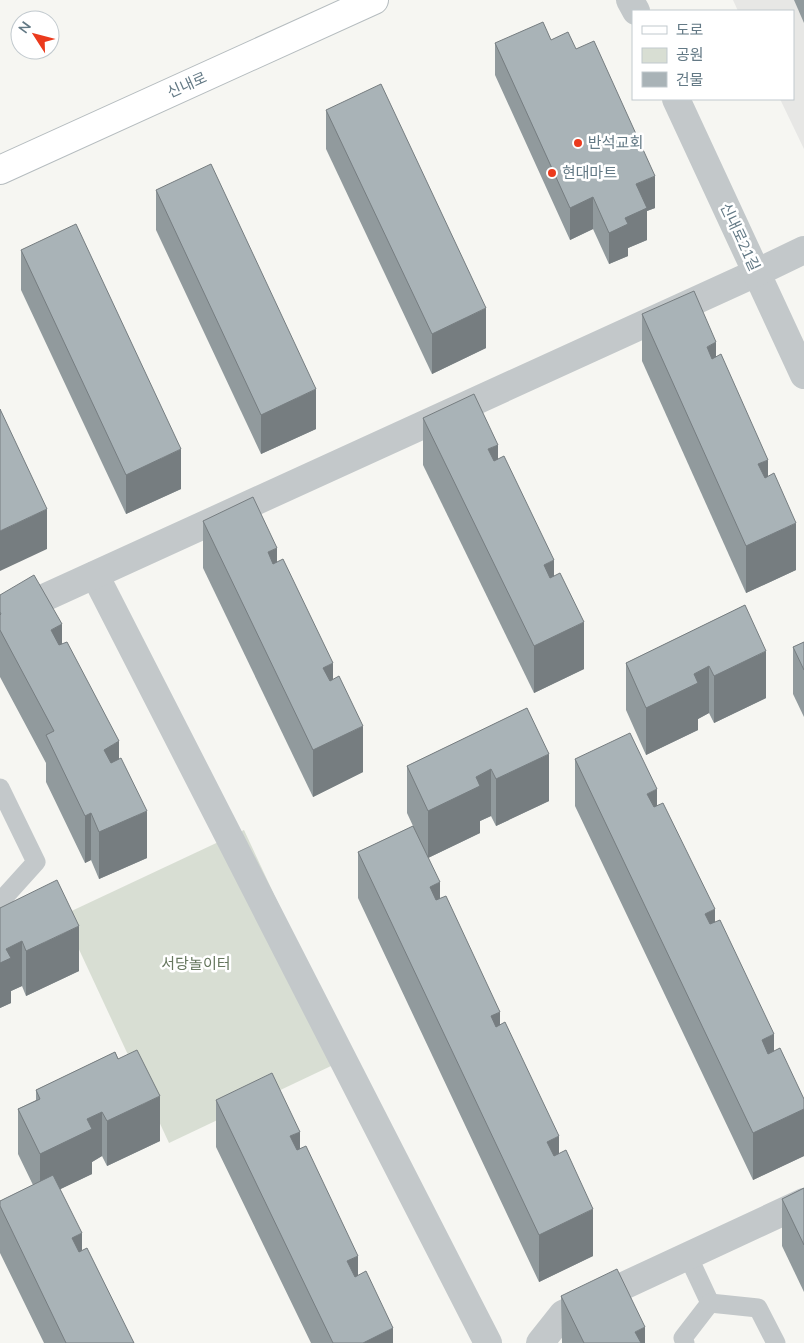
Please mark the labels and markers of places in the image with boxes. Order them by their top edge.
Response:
place label: 반석교회 [588,133,643,152]
marker: 반석교회 [572,137,584,149]
place label: 현대마트 [562,163,617,182]
marker: 현대마트 [546,167,558,179]

